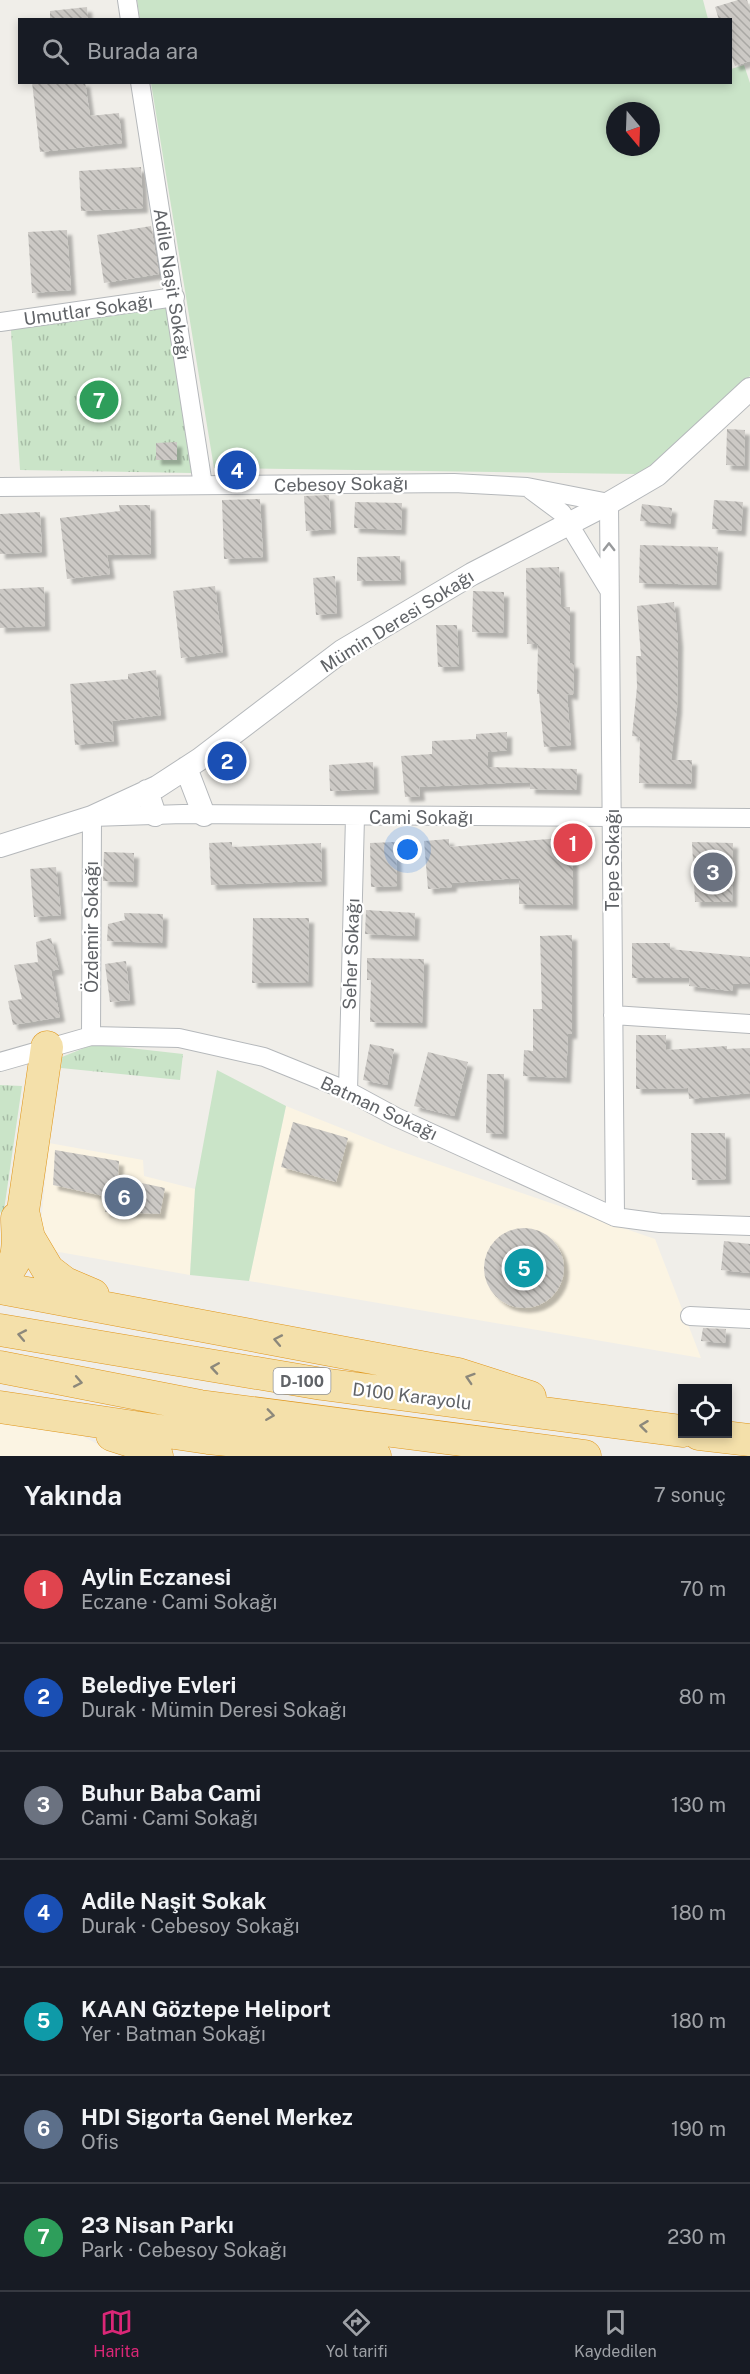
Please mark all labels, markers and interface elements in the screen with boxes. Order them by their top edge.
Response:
search box [18,18,732,84]
icon: search [39,35,72,68]
text: Burada ara [87,38,198,64]
north arrow [606,102,660,156]
street label: Adile Naşit Sokağı [150,207,194,361]
street label: Umutlar Sokağı [22,291,154,329]
pin: 7 [80,378,118,422]
pin: 4 [218,448,256,492]
street label: Cebesoy Sokağı [274,472,408,496]
one-way arrow [603,543,615,552]
street label: Mümin Deresi Sokağı [317,565,477,677]
pin: 2 [208,738,246,783]
street label: Cami Sokağı [369,807,473,828]
street label: Tepe Sokağı [602,809,623,911]
pin: 1 [554,820,592,866]
your location [393,835,422,864]
pin: 3 [694,850,732,894]
street label: Özdemir Sokağı [80,861,102,993]
street label: Seher Sokağı [339,898,363,1010]
street label: Batman Sokağı [317,1072,441,1144]
pin: 6 [104,1174,144,1220]
pin: 5 [504,1246,544,1290]
one-way arrow [18,1329,28,1342]
one-way arrow [274,1334,284,1347]
one-way arrow [210,1362,219,1374]
road number: D-100 [274,1368,330,1394]
one-way arrow [465,1373,476,1385]
one-way arrow [73,1375,83,1388]
street label: D100 Karayolu [351,1378,473,1414]
map controls [678,1384,732,1438]
button: locate [678,1384,732,1438]
one-way arrow [266,1409,275,1421]
one-way arrow [639,1421,648,1433]
text: Yakında [24,1480,122,1511]
text: 7 sonuç [654,1483,726,1507]
text: Aylin Eczanesi [81,1564,231,1590]
text: 1 [39,1577,48,1601]
text: 70 m [680,1577,726,1601]
text: Eczane · Cami Sokağı [81,1590,277,1614]
text: Belediye Evleri [81,1672,236,1698]
text: 2 [37,1685,50,1709]
text: 80 m [679,1685,726,1709]
text: Durak · Mümin Deresi Sokağı [81,1698,347,1722]
text: Buhur Baba Cami [81,1780,261,1806]
text: 3 [37,1793,50,1817]
text: 130 m [671,1793,726,1817]
text: Cami · Cami Sokağı [81,1806,258,1830]
text: Adile Naşit Sokak [81,1888,267,1914]
text: 4 [37,1901,50,1925]
text: 180 m [671,1901,726,1925]
text: Durak · Cebesoy Sokağı [81,1914,300,1938]
text: KAAN Göztepe Heliport [81,1996,331,2022]
text: 5 [37,2009,50,2033]
text: 180 m [671,2009,726,2033]
text: Yer · Batman Sokağı [81,2022,266,2046]
text: HDI Sigorta Genel Merkez [81,2104,353,2130]
text: 6 [37,2117,50,2141]
text: 190 m [671,2117,726,2141]
text: Ofis [81,2130,119,2154]
text: 23 Nisan Parkı [81,2212,234,2238]
text: 7 [37,2225,50,2249]
text: 230 m [667,2225,726,2249]
text: Park · Cebesoy Sokağı [81,2238,287,2262]
tab: Harita [93,2306,139,2361]
tab: Yol tarifi [326,2306,388,2361]
tab: Kaydedilen [574,2306,657,2361]

